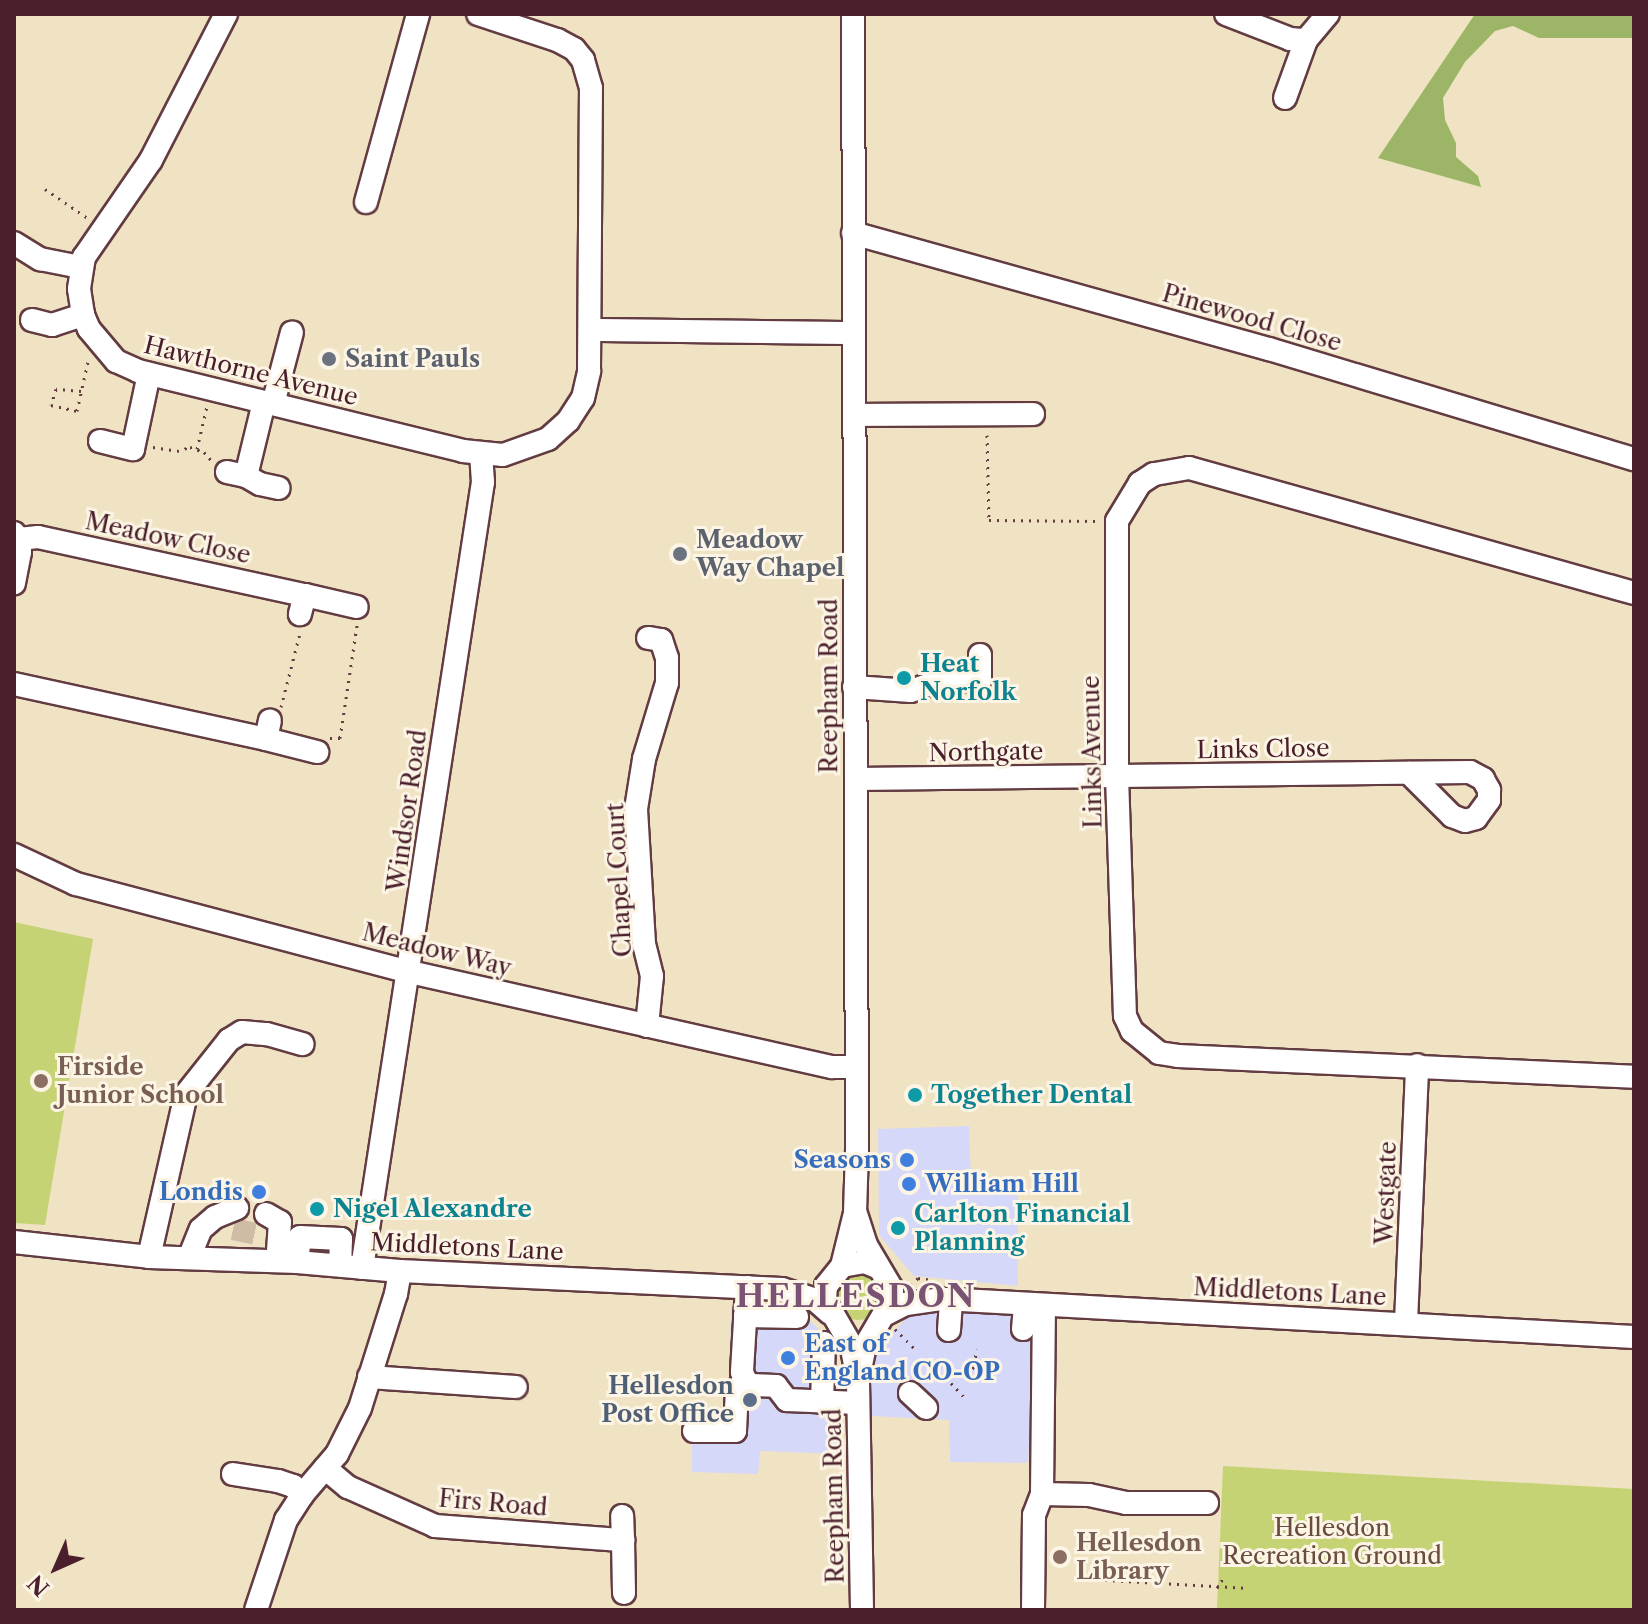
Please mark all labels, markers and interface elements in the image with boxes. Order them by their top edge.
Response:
street label: Pinewood Close [1159,279,1345,357]
street label: Hawthorne Avenue [140,330,362,412]
place label: Saint Pauls [345,345,480,373]
marker: Saint Pauls [320,350,338,368]
street label: Meadow Close [82,506,254,570]
place label: Meadow Way Chapel [696,526,845,582]
marker: Meadow Way Chapel [671,545,689,563]
street label: Reepham Road [815,599,843,773]
place label: Heat Norfolk [920,650,1017,706]
marker: Heat Norfolk [895,669,913,687]
street label: Links Avenue [1076,675,1108,829]
street label: Windsor Road [381,728,433,894]
street label: Links Close [1196,733,1330,765]
street label: Northgate [928,737,1044,767]
street label: Chapel Court [601,802,637,958]
street label: Meadow Way [359,917,515,983]
place label: Firside Junior School [57,1053,224,1109]
marker: Firside Junior School [32,1072,50,1090]
place label: Together Dental [931,1081,1132,1109]
marker: Together Dental [906,1086,924,1104]
street label: Westgate [1370,1141,1402,1245]
place label: Seasons [793,1146,891,1174]
marker: Seasons [898,1151,916,1169]
place label: William Hill [925,1170,1079,1198]
marker: William Hill [900,1175,918,1193]
place label: Londis [159,1178,243,1206]
marker: Londis [250,1183,268,1201]
place label: Nigel Alexandre [333,1195,533,1223]
marker: Nigel Alexandre [308,1200,326,1218]
place label: Carlton Financial Planning [914,1200,1131,1256]
marker: Carlton Financial Planning [889,1219,907,1237]
street label: Middletons Lane [370,1228,564,1266]
street label: Middletons Lane [1193,1273,1387,1311]
district label: HELLESDON [735,1277,977,1315]
place label: East of England CO-OP [804,1330,1000,1386]
marker: East of England CO-OP [779,1349,797,1367]
place label: Hellesdon Post Office [601,1372,734,1428]
marker: Hellesdon Post Office [741,1391,759,1409]
street label: Reepham Road [818,1408,850,1584]
street label: Firs Road [437,1484,549,1522]
park label: Hellesdon Recreation Ground [1222,1514,1442,1570]
north arrow [16,1528,96,1608]
place label: Hellesdon Library [1076,1529,1202,1585]
marker: Hellesdon Library [1051,1548,1069,1566]
text: N [22,1569,55,1602]

